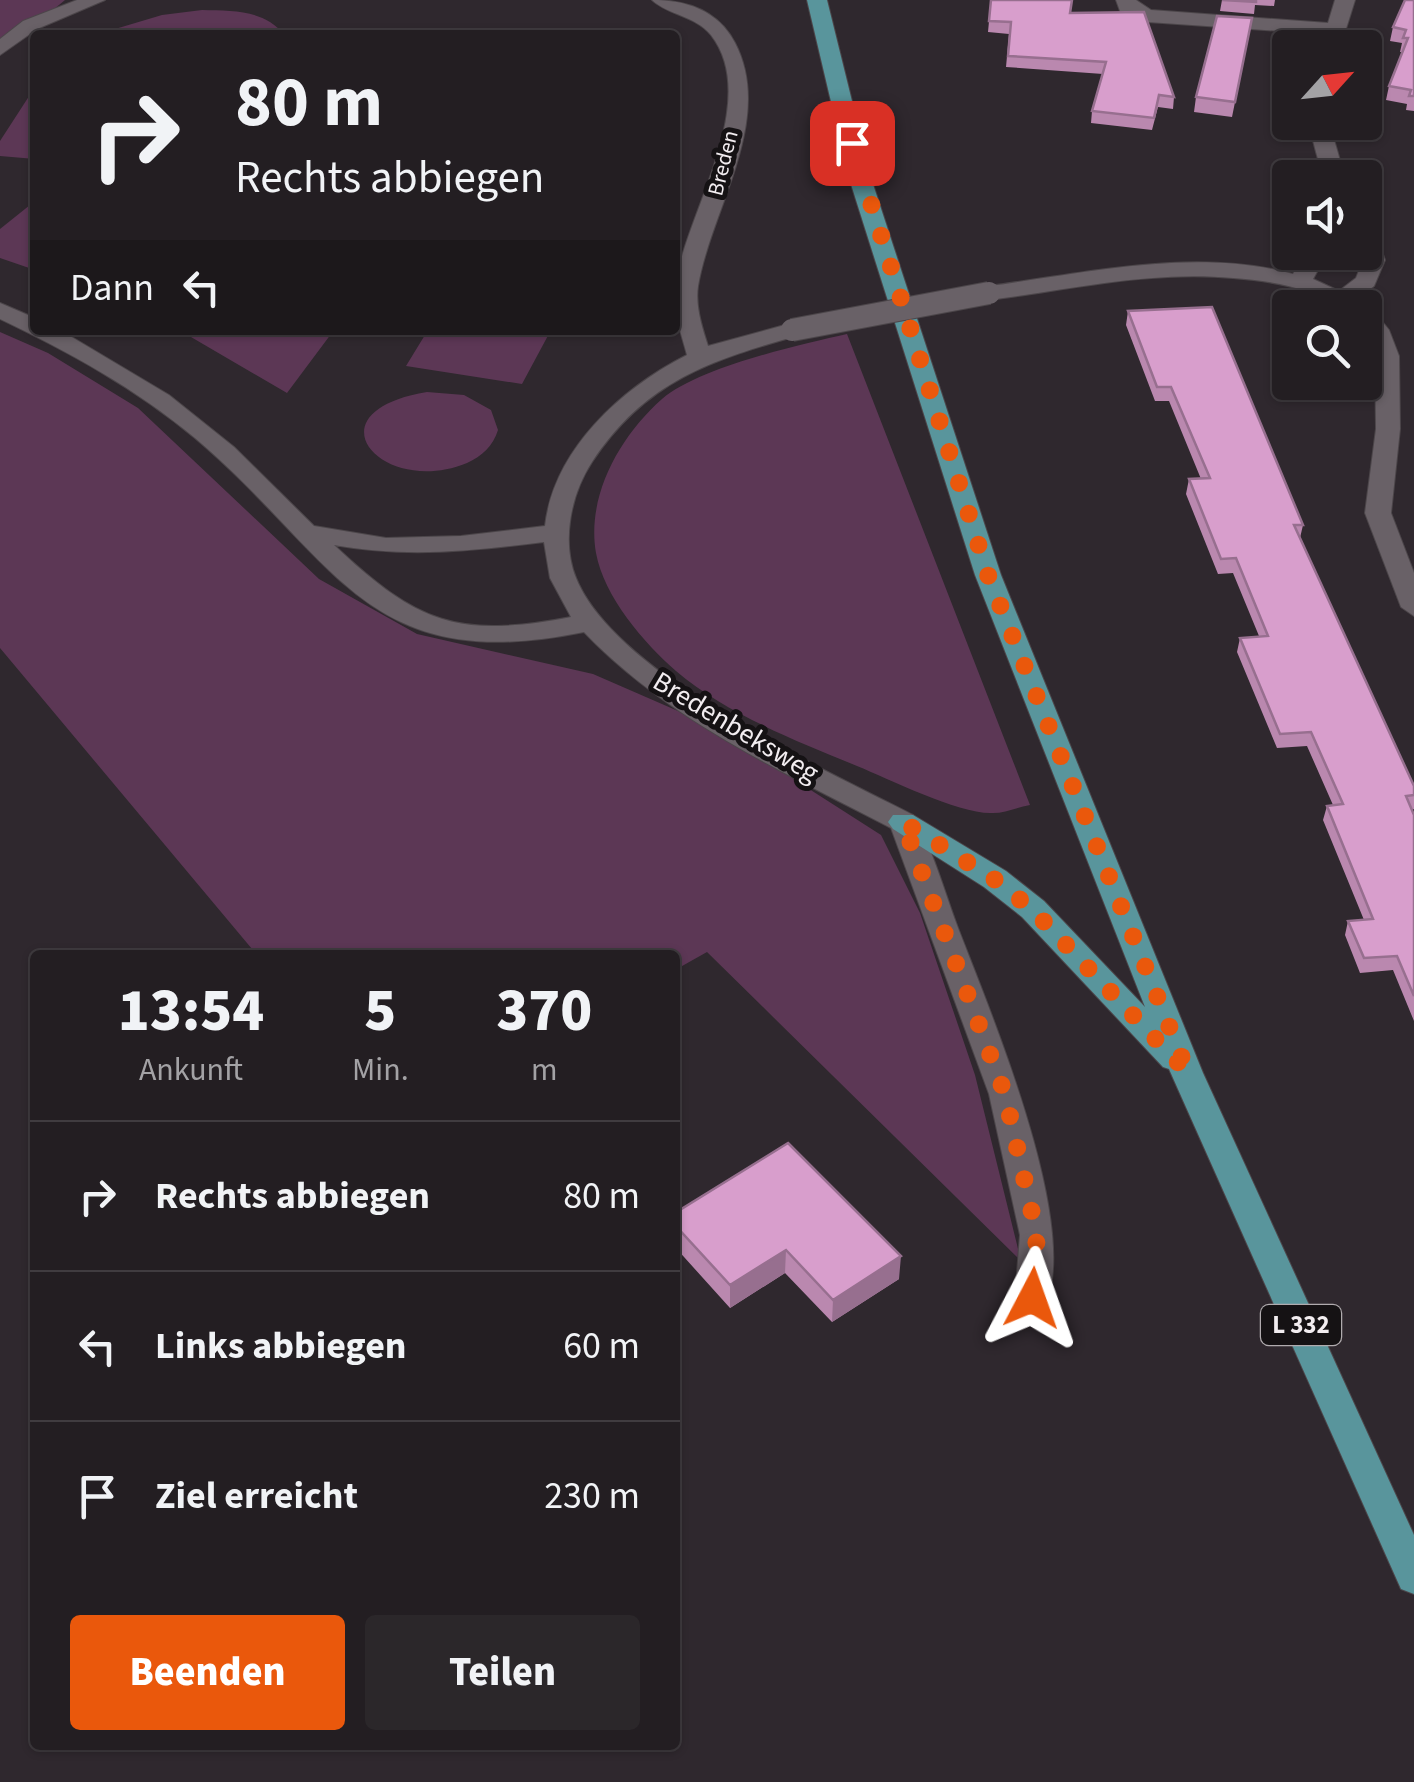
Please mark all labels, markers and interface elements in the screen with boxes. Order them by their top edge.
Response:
north arrow [1272,30,1382,140]
map controls [1272,30,1382,400]
text: 80 m [235,53,383,153]
icon: right [70,70,200,200]
pin [810,101,895,186]
icon: arrive [825,116,880,171]
street label: Breden [699,127,747,199]
text: Rechts abbiegen [235,146,544,210]
button: sound [1272,160,1382,270]
icon: left [174,260,229,315]
text: Dann [70,261,154,315]
button: search [1272,290,1382,400]
street label: Bredenbeksweg [645,662,827,792]
text: 13:54 [118,969,264,1054]
text: 5 [364,969,396,1054]
text: 370 [496,969,592,1054]
text: Ankunft [139,1047,243,1093]
text: Min. [352,1047,409,1093]
text: m [531,1047,558,1093]
icon: right [70,1169,125,1224]
text: Rechts abbiegen [155,1169,430,1223]
text: 80 m [563,1169,640,1223]
position arrow [980,1246,1084,1350]
road number: L 332 [1261,1305,1341,1345]
icon: left [70,1319,125,1374]
text: Links abbiegen [155,1319,407,1373]
text: 60 m [563,1319,640,1373]
icon: arrive [70,1469,125,1524]
text: Ziel erreicht [155,1469,358,1523]
text: 230 m [544,1469,640,1523]
button: Beenden [70,1615,345,1730]
button: Teilen [365,1615,640,1730]

